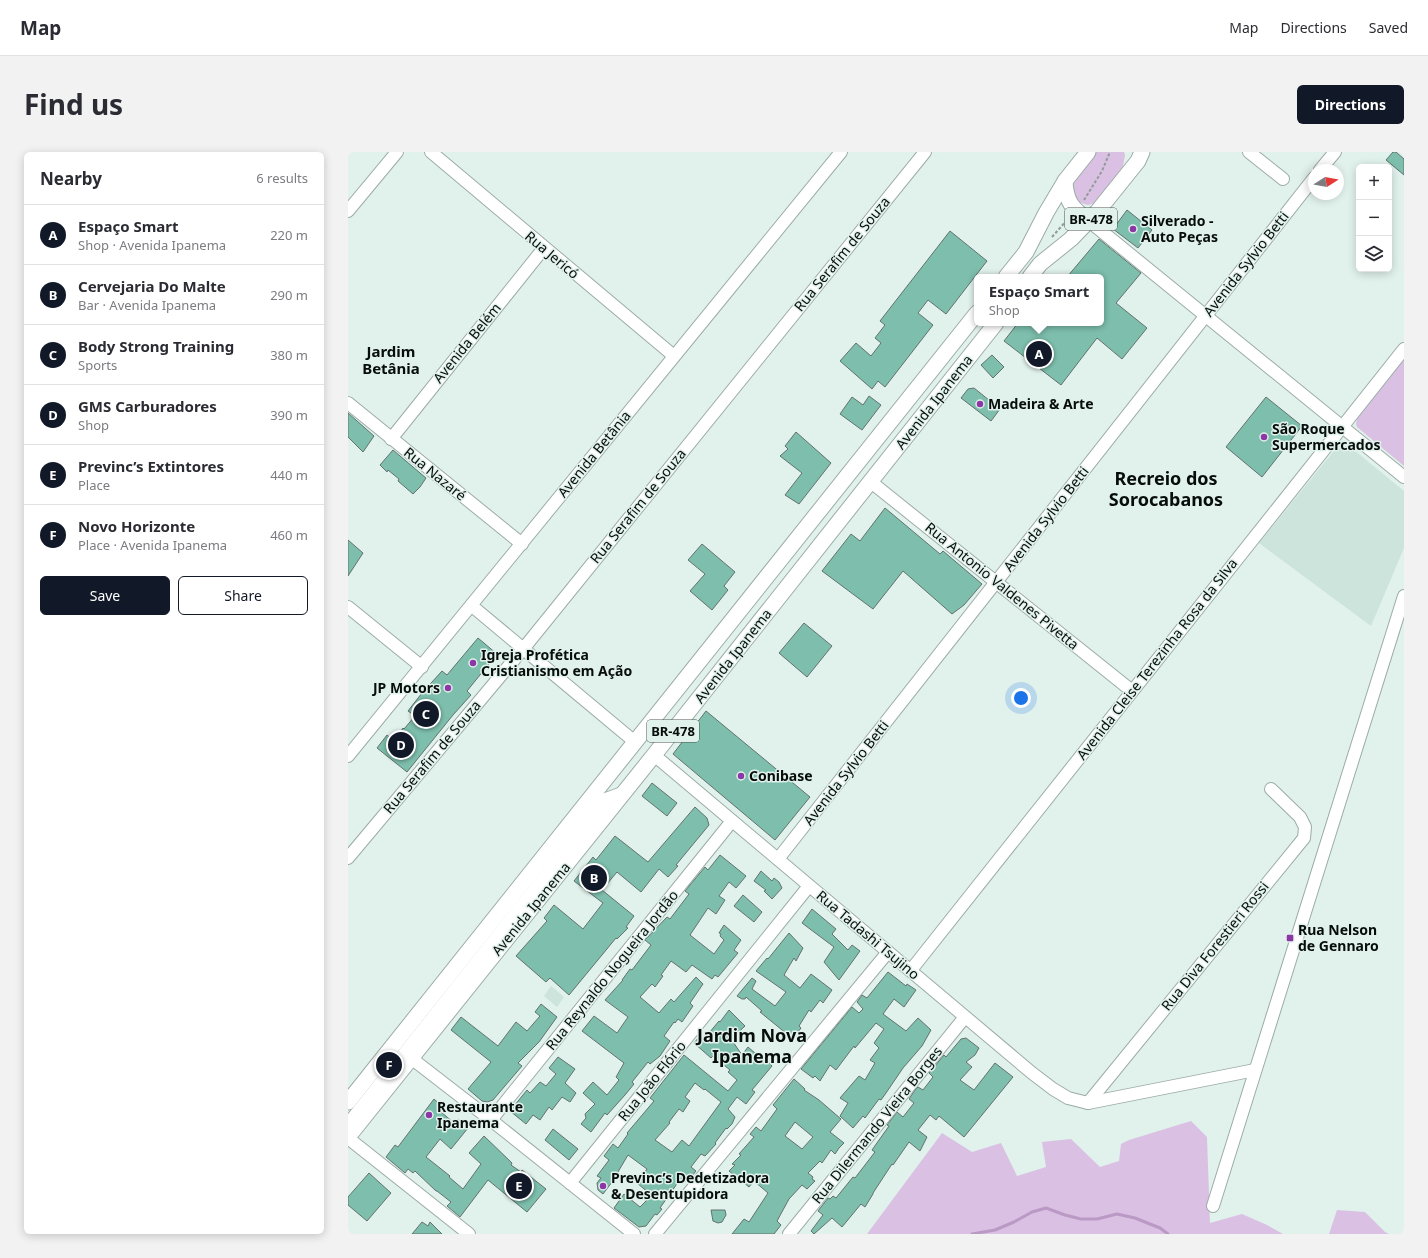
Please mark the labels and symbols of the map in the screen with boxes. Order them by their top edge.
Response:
north arrow [1308,164,1344,200]
street label: Rua Serafim de Souza [789,192,894,315]
street label: Avenida Sylvio Betti [1199,207,1293,320]
road number: BR-478 [1065,208,1117,230]
place label: Silverado - Auto Peças [1141,211,1218,246]
marker: Silverado - Auto Peças [1128,224,1138,234]
street label: Rua Jericó [521,226,583,283]
street label: Avenida Belém [428,299,505,387]
pin: A [1026,339,1052,369]
district label: Jardim Betânia [362,341,420,378]
street label: Avenida Ipanema [891,351,977,453]
place label: Madeira & Arte [988,394,1094,413]
marker: Madeira & Arte [975,399,985,409]
street label: Avenida Betânia [553,406,634,501]
place label: São Roque Supermercados [1272,419,1381,454]
marker: São Roque Supermercados [1259,432,1269,442]
street label: Rua Nazaré [400,443,471,505]
street label: Rua Serafim de Souza [585,444,690,567]
street label: Avenida Sylvio Betti [999,462,1093,575]
district label: Recreio dos Sorocabanos [1109,466,1223,511]
street label: Rua Antonio Valdenes Pivetta [922,518,1083,654]
street label: Avenida Cleise Terezinha Rosa da Silva [1072,554,1241,763]
street label: Avenida Ipanema [690,605,776,707]
place label: Igreja Profética Cristianismo em Ação [481,645,632,680]
marker: Igreja Profética Cristianismo em Ação [468,658,478,668]
place label: JP Motors [371,678,440,697]
marker: JP Motors [443,683,453,693]
your location [1011,688,1031,708]
street label: Rua Serafim de Souza [379,696,485,817]
pin: C [413,699,439,729]
street label: Avenida Sylvio Betti [799,716,893,829]
road number: BR-478 [647,720,699,742]
pin: D [388,730,414,760]
place label: Conibase [749,766,813,785]
marker: Conibase [736,771,746,781]
street label: Avenida Ipanema [487,858,574,959]
pin: B [581,863,607,893]
street label: Rua Diva Forestieri Rossi [1157,877,1273,1014]
street label: Rua Reynaldo Nogueira Jordão [541,886,682,1054]
street label: Rua Tadashi Tsujino [813,886,924,983]
place label: Rua Nelson de Gennaro [1298,920,1379,955]
marker: Rua Nelson de Gennaro [1285,933,1295,943]
district label: Jardim Nova Ipanema [695,1023,807,1068]
street label: Rua João Flório [613,1036,690,1125]
street label: Rua Dilermando Vieira Borges [807,1042,946,1207]
pin: F [376,1050,402,1080]
place label: Restaurante Ipanema [437,1097,523,1132]
marker: Restaurante Ipanema [424,1110,434,1120]
place label: Previnc’s Dedetizadora & Desentupidora [611,1168,769,1203]
pin: E [506,1171,532,1201]
marker: Previnc’s Dedetizadora & Desentupidora [598,1181,608,1191]

